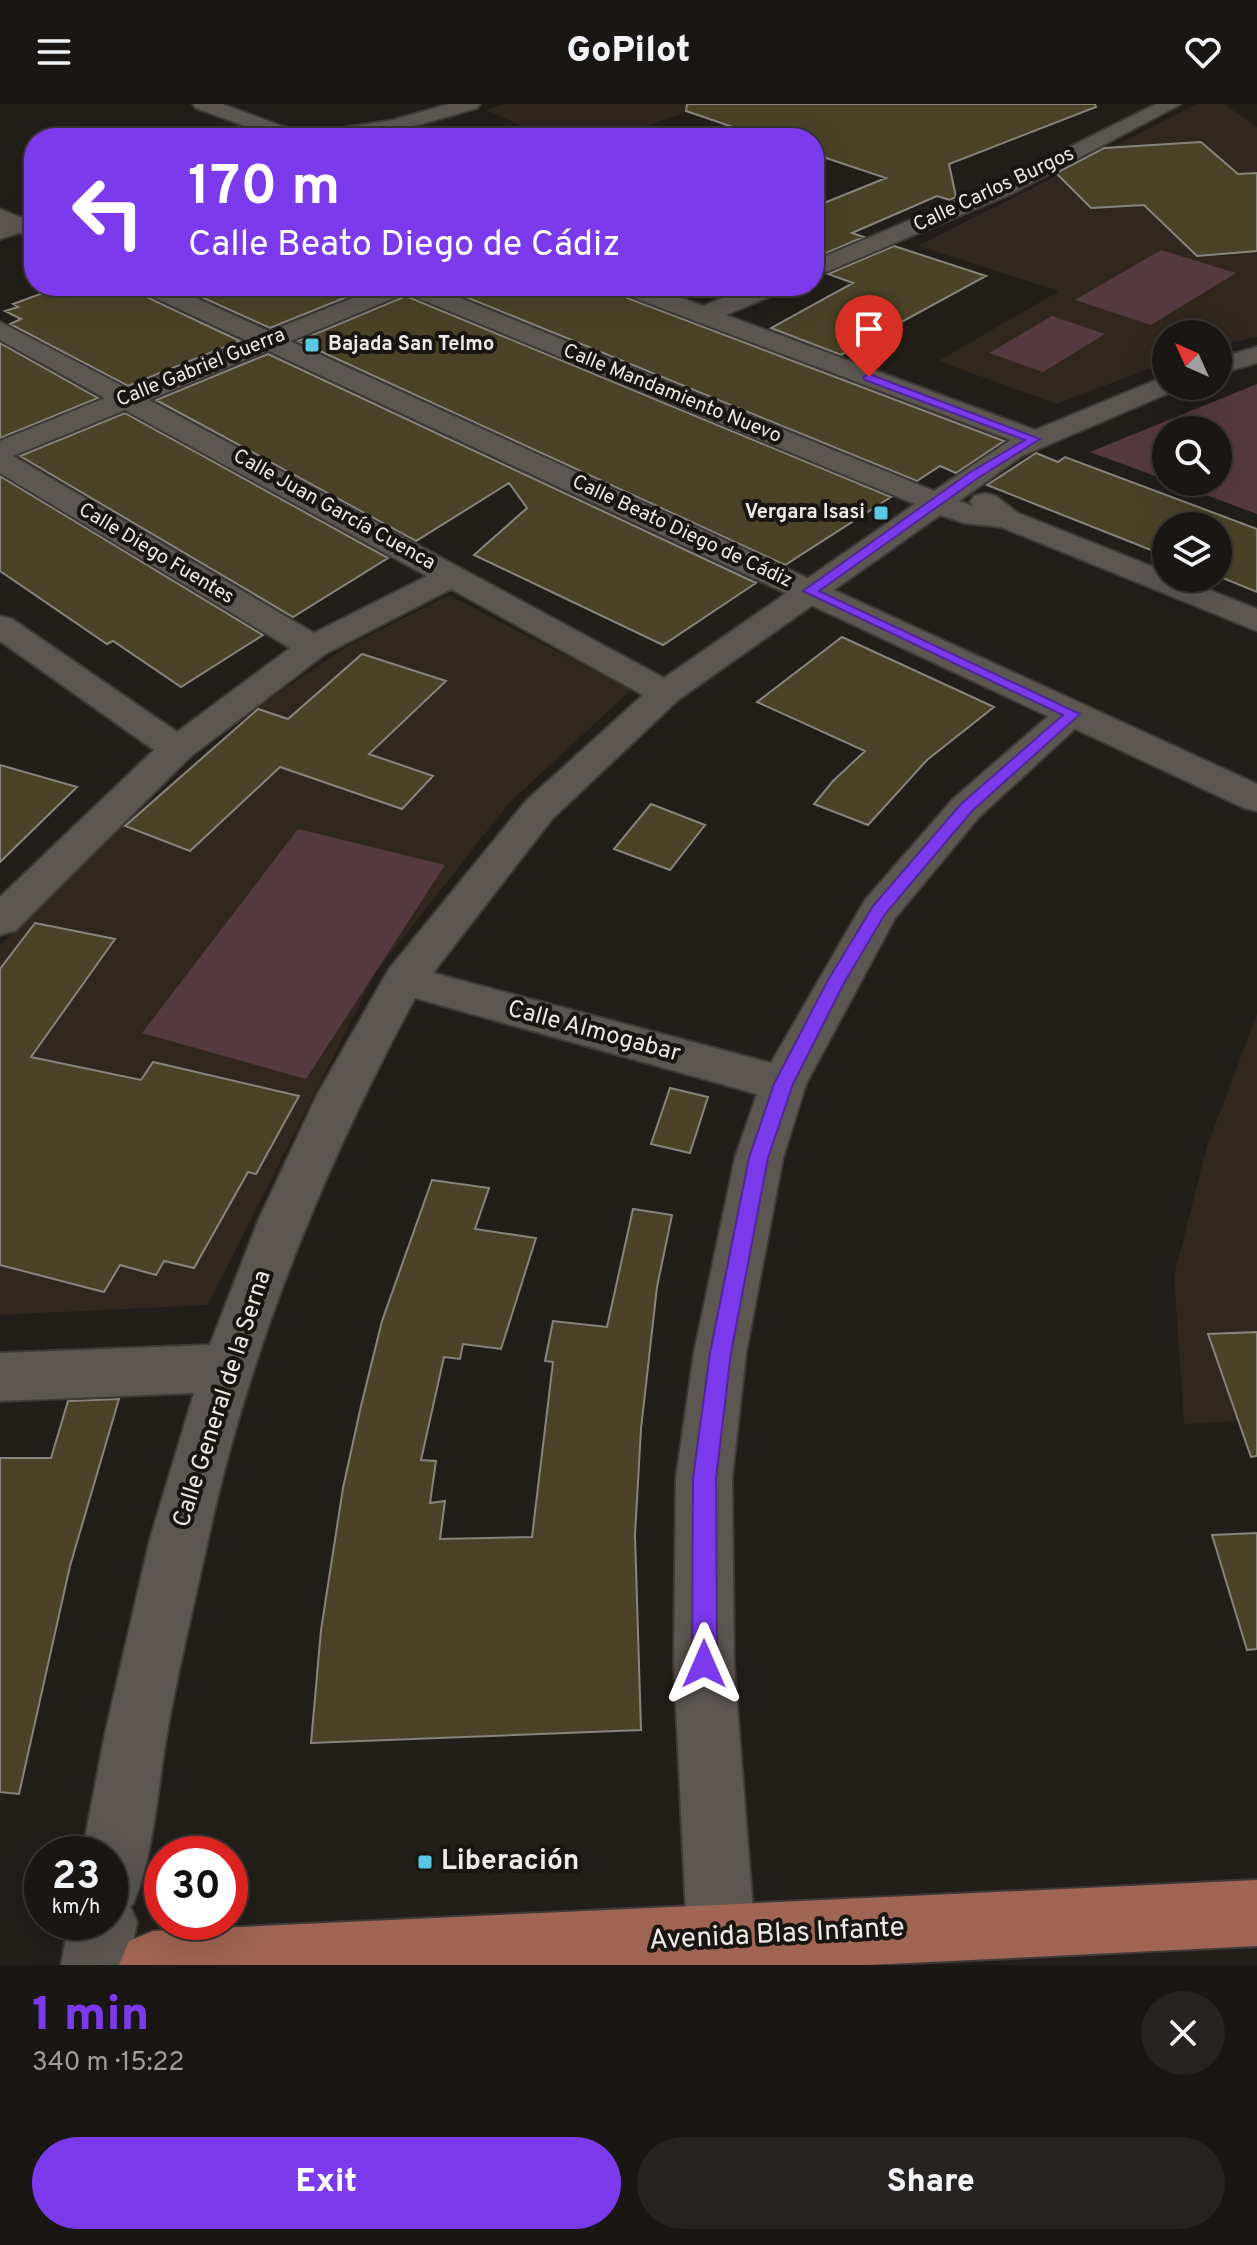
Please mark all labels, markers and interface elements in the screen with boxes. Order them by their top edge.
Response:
text: GoPilot [567,29,690,75]
icon: menu [32,30,76,74]
icon: heart [1181,30,1225,74]
street label: Calle Carlos Burgos [909,141,1079,239]
text: 170 m [188,154,340,224]
icon: left [56,160,160,264]
text: Calle Beato Diego de Cádiz [188,223,620,269]
pin [835,295,903,377]
icon: arrive [847,307,891,351]
north arrow [1152,320,1232,400]
map controls [1152,320,1232,592]
street label: Calle Gabriel Guerra [113,322,289,414]
place label: Bajada San Telmo [328,332,494,358]
marker: Bajada San Telmo [303,336,321,354]
street label: Calle Mandamiento Nuevo [559,338,785,450]
button: search [1152,416,1232,496]
street label: Calle Juan García Cuenca [228,443,440,577]
street label: Calle Beato Diego de Cádiz [568,469,796,595]
street label: Calle Diego Fuentes [73,497,239,611]
place label: Vergara Isasi [745,500,865,526]
marker: Vergara Isasi [872,504,890,522]
button: layers [1152,512,1232,592]
street label: Calle Almogabar [504,995,684,1069]
street label: Calle General de la Serna [167,1267,279,1531]
position arrow [662,1622,746,1706]
speed limit sign: 30 [144,1836,248,1940]
place label: Liberación [441,1844,579,1880]
text: 23 [52,1853,100,1903]
marker: Liberación [416,1853,434,1871]
text: km/h [52,1895,100,1921]
street label: Avenida Blas Infante [648,1910,906,1960]
text: 1 min [32,1987,149,2047]
button: close [1141,1991,1225,2075]
text: 340 m · 15:22 [32,2047,184,2080]
button: Exit [32,2137,621,2229]
button: Share [637,2137,1225,2229]

